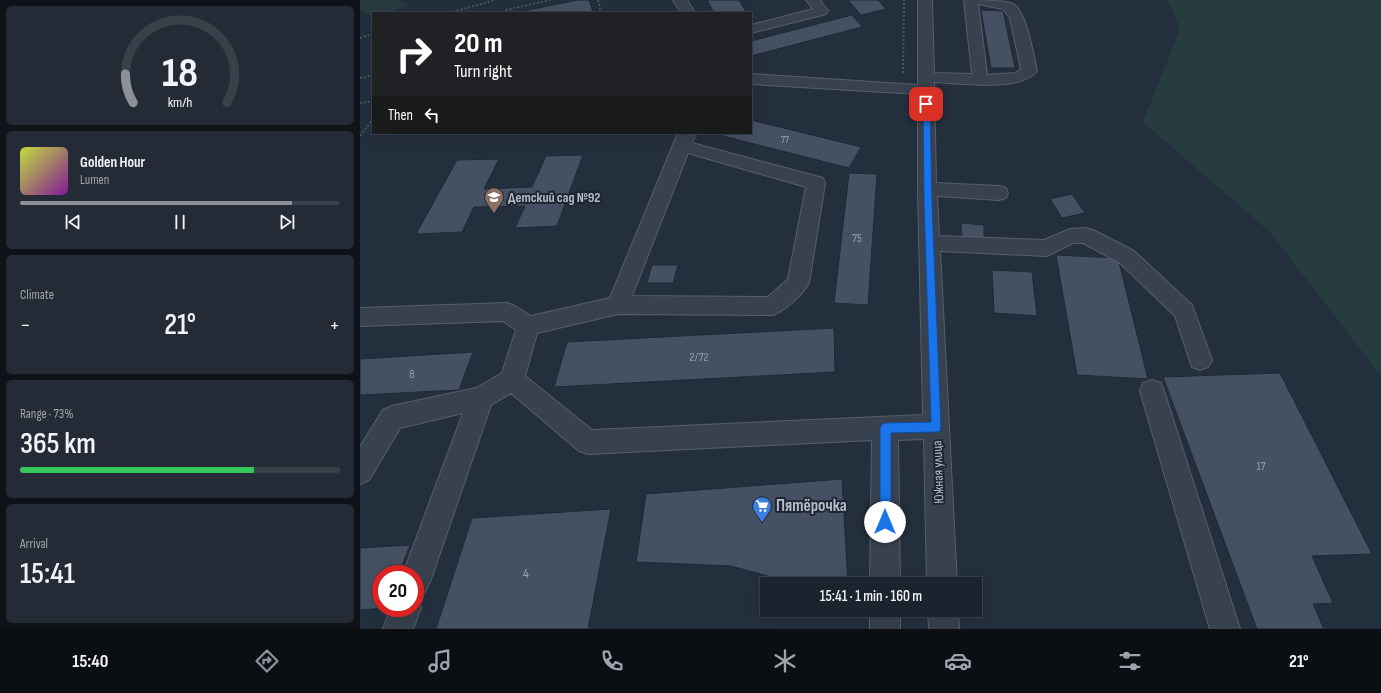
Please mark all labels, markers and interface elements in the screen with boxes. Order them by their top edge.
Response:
text: 20 m [454,27,503,60]
icon: right [388,28,440,80]
text: 18 [162,49,198,98]
text: Turn right [454,61,512,82]
pin [909,87,943,121]
icon: arrive [915,93,937,115]
text: km/h [168,94,192,111]
icon: left [421,104,443,126]
text: Then [388,106,413,125]
house number: 77 [781,134,789,146]
text: Golden Hour [80,153,145,172]
text: Lumen [80,172,109,188]
school or university icon: Детский сад №92 [483,186,505,214]
place label: Детский сад №92 [508,189,600,206]
icon: previous [62,211,84,233]
icon: pause [169,211,191,233]
icon: next [276,211,298,233]
house number: 75 [852,231,862,246]
text: Climate [20,287,54,303]
text: 21° [164,307,196,343]
text: − [20,312,31,339]
text: + [329,312,340,339]
house number: 2/72 [690,350,709,365]
house number: 8 [409,367,415,382]
text: Range · 73% [20,406,74,422]
text: 365 km [20,426,96,462]
street label: Южная улица [928,440,948,504]
house number: 17 [1257,459,1266,474]
supermarket icon: Пятёрочка [751,495,773,523]
place label: Пятёрочка [776,496,847,516]
position arrow [864,501,906,543]
text: Arrival [20,536,48,552]
text: 15:41 [20,556,75,592]
speed limit sign: 20 [372,565,424,617]
house number: 4 [523,565,529,582]
text: 15:41 · 1 min · 160 m [820,587,922,606]
icon: directions [253,647,281,675]
icon: music [426,647,454,675]
icon: phone [598,647,626,675]
icon: climate [771,647,799,675]
icon: car [944,647,972,675]
icon: filters [1116,647,1144,675]
text: 15:40 [72,651,108,672]
text: 21° [1289,651,1309,672]

